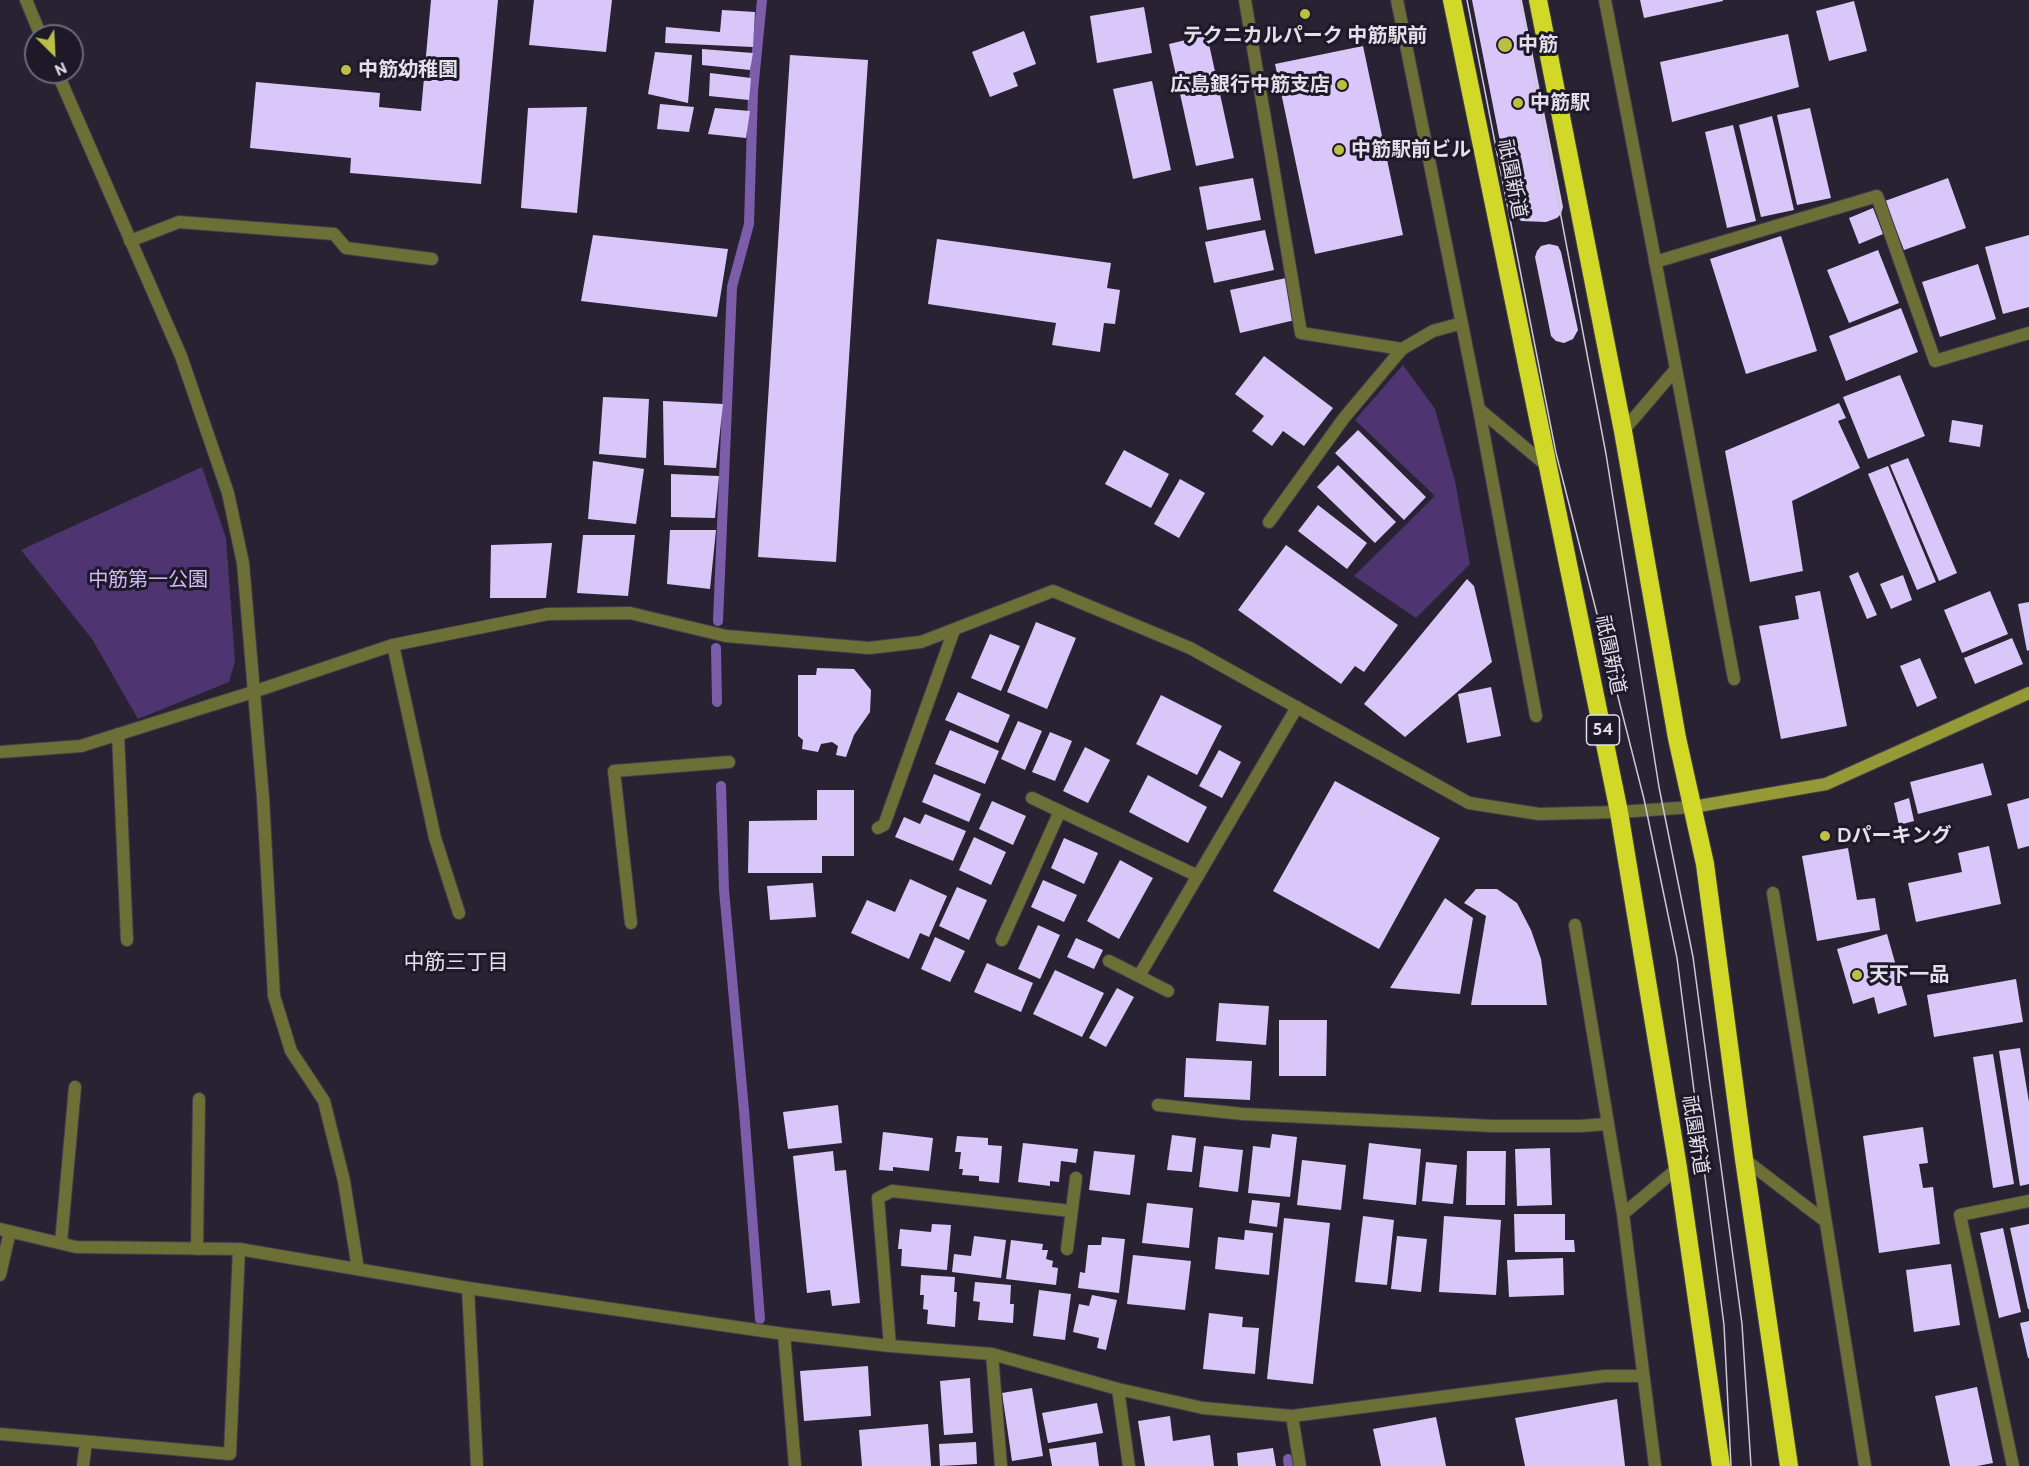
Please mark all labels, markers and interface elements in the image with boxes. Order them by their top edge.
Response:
marker: テクニカルパーク 中筋駅前 [1298,7,1312,21]
north arrow [24,24,84,84]
place label: テクニカルパーク 中筋駅前 [1183,24,1427,48]
place label: 中筋 [1518,33,1558,57]
marker: 中筋 [1496,36,1514,54]
text: N [52,58,70,80]
place label: 中筋幼稚園 [358,58,458,82]
marker: 中筋幼稚園 [339,63,353,77]
place label: 広島銀行中筋支店 [1170,73,1330,97]
marker: 広島銀行中筋支店 [1335,78,1349,92]
place label: 中筋駅 [1530,91,1590,115]
marker: 中筋駅 [1511,96,1525,110]
street label: 祇園新道 [1493,137,1531,221]
place label: 中筋駅前ビル [1351,138,1471,162]
marker: 中筋駅前ビル [1332,143,1346,157]
park label: 中筋第一公園 [88,568,208,592]
street label: 祇園新道 [1590,613,1630,697]
road number: 54 [1586,715,1620,745]
place label: Dパーキング [1837,824,1951,848]
marker: Dパーキング [1818,829,1832,843]
district label: 中筋三丁目 [404,950,508,976]
place label: 天下一品 [1869,963,1949,987]
marker: 天下一品 [1850,968,1864,982]
street label: 祇園新道 [1677,1094,1713,1176]

